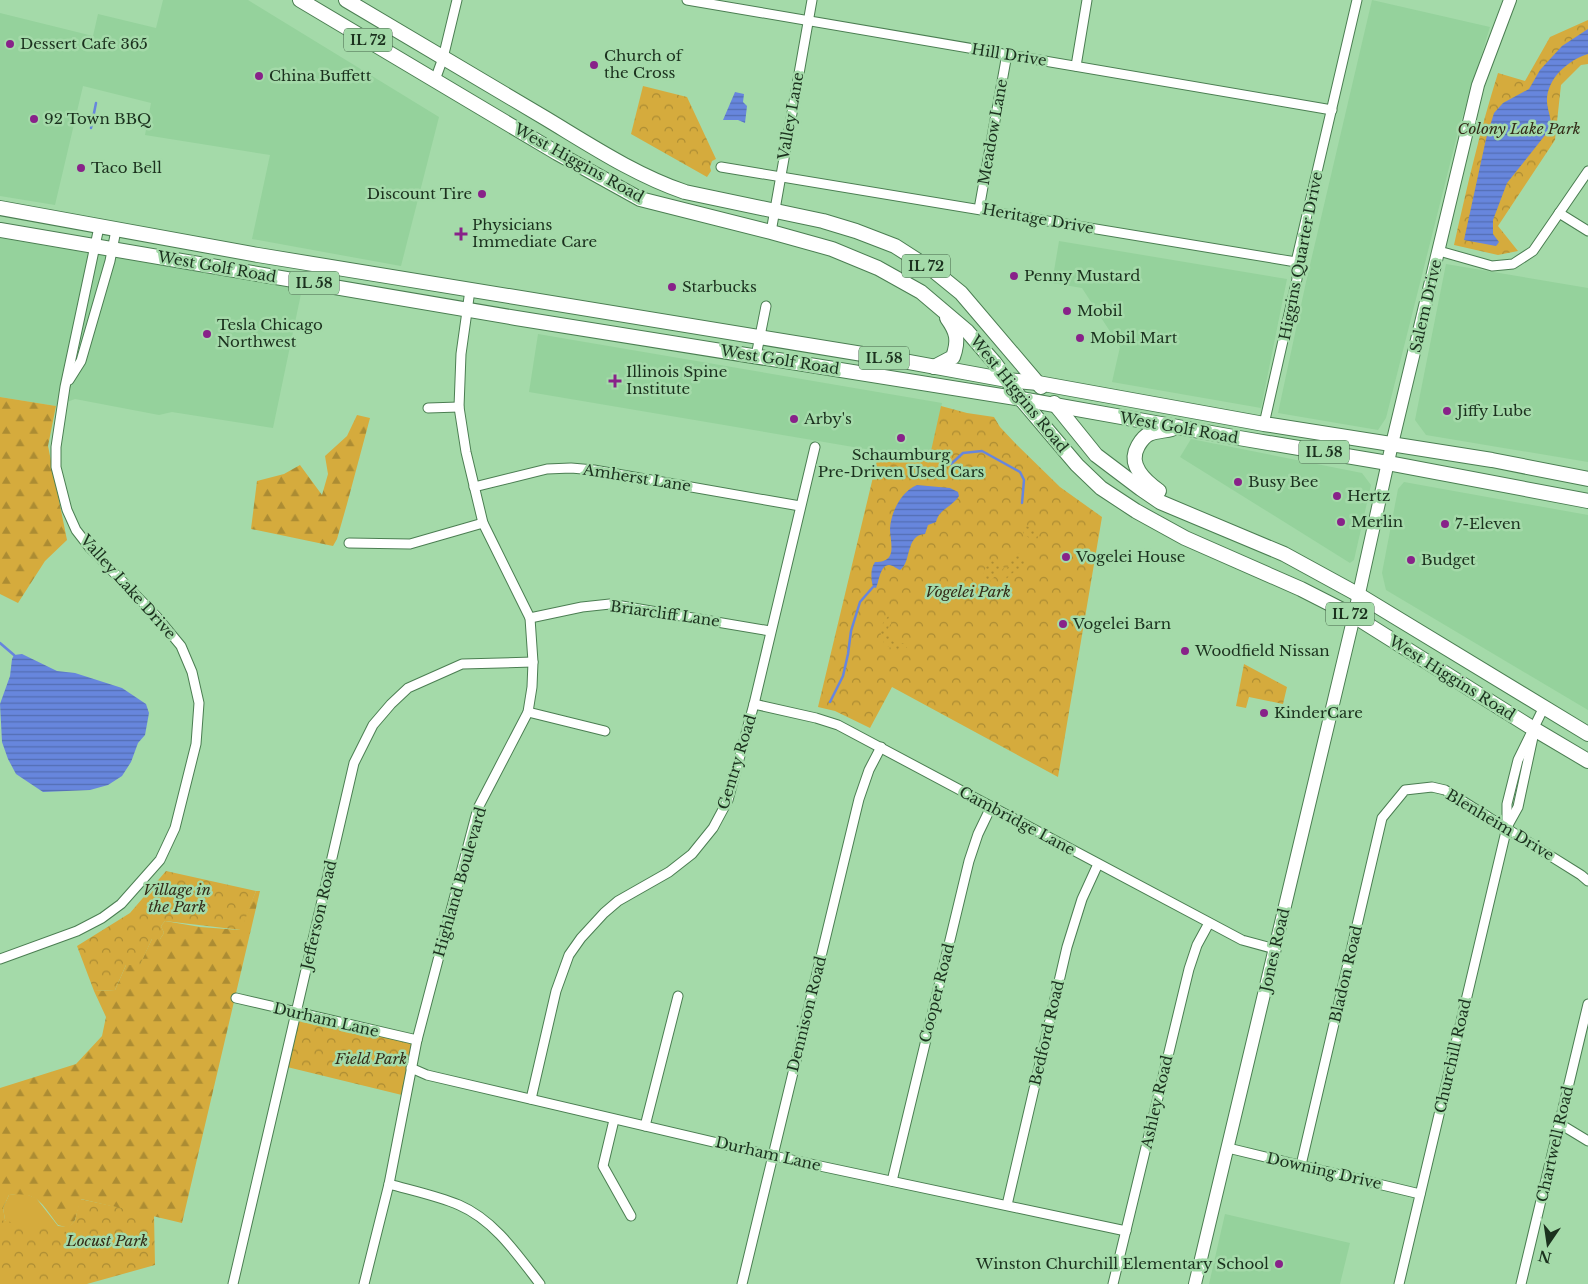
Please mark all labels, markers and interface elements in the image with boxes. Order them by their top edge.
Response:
road number: IL 72 [344,28,392,52]
place label: Dessert Cafe 365 [20,34,148,53]
marker: Dessert Cafe 365 [4,38,16,50]
street label: Hill Drive [970,39,1048,70]
place label: Church of the Cross [604,46,684,82]
marker: Church of the Cross [588,59,600,71]
place label: China Buffett [269,66,372,85]
marker: China Buffett [253,70,265,82]
street label: Valley Lane [773,71,808,162]
street label: Meadow Lane [974,77,1011,186]
place label: 92 Town BBQ [44,109,151,128]
marker: 92 Town BBQ [28,113,40,125]
street label: West Higgins Road [510,119,647,206]
park label: Colony Lake Park [1458,119,1580,138]
place label: Taco Bell [91,158,162,177]
marker: Taco Bell [75,162,87,174]
street label: Higgins Quarter Drive [1275,170,1326,342]
place label: Discount Tire [367,184,472,203]
marker: Discount Tire [476,188,488,200]
street label: Heritage Drive [981,199,1095,238]
place label: Physicians Immediate Care [472,215,597,251]
marker: Physicians Immediate Care [454,227,468,241]
street label: West Golf Road [155,247,278,286]
road number: IL 72 [902,255,950,278]
street label: Salem Drive [1406,258,1445,354]
place label: Penny Mustard [1024,266,1140,285]
marker: Penny Mustard [1008,270,1020,282]
road number: IL 58 [289,272,339,294]
place label: Starbucks [682,277,757,296]
marker: Starbucks [666,281,678,293]
place label: Mobil [1077,301,1123,320]
marker: Mobil [1061,305,1073,317]
place label: Tesla Chicago Northwest [217,315,323,351]
marker: Tesla Chicago Northwest [201,328,213,340]
place label: Mobil Mart [1090,328,1178,347]
street label: West Higgins Road [966,330,1072,456]
marker: Mobil Mart [1074,332,1086,344]
street label: West Golf Road [718,341,841,378]
road number: IL 58 [859,346,909,369]
place label: Illinois Spine Institute [626,362,727,398]
marker: Illinois Spine Institute [608,374,622,388]
place label: Jiffy Lube [1455,401,1532,420]
marker: Jiffy Lube [1441,405,1453,417]
street label: West Golf Road [1117,408,1240,447]
place label: Arby's [803,409,852,428]
marker: Arby's [788,413,800,425]
marker: Schaumburg Pre-Driven Used Cars [895,432,907,444]
road number: IL 58 [1299,441,1349,464]
place label: Schaumburg Pre-Driven Used Cars [818,445,985,481]
street label: Amherst Lane [581,459,692,495]
place label: Busy Bee [1248,472,1318,491]
marker: Busy Bee [1232,476,1244,488]
place label: Hertz [1347,486,1390,505]
marker: Hertz [1331,490,1343,502]
place label: Merlin [1351,512,1403,531]
place label: 7-Eleven [1455,514,1521,533]
marker: Merlin [1335,516,1347,528]
marker: 7-Eleven [1439,518,1451,530]
street label: Valley Lake Drive [76,530,180,643]
place label: Vogelei House [1075,547,1185,566]
place label: Budget [1421,550,1476,569]
marker: Vogelei House [1060,551,1072,563]
marker: Budget [1405,554,1417,566]
park label: Vogelei Park [925,582,1011,601]
street label: Briarcliff Lane [609,596,721,631]
road number: IL 72 [1326,602,1374,626]
place label: Vogelei Barn [1072,614,1171,633]
marker: Vogelei Barn [1057,618,1069,630]
street label: West Higgins Road [1385,630,1519,724]
place label: Woodfield Nissan [1194,641,1330,660]
marker: Woodfield Nissan [1179,645,1191,657]
place label: KinderCare [1274,703,1363,722]
marker: KinderCare [1258,707,1270,719]
street label: Gentry Road [713,712,760,812]
street label: Cambridge Lane [956,782,1078,859]
street label: Blenheim Drive [1443,785,1558,864]
street label: Highland Boulevard [429,805,490,959]
street label: Jefferson Road [296,858,340,973]
park label: Village in the Park [143,880,211,916]
street label: Jones Road [1255,906,1293,996]
street label: Bladon Road [1325,923,1366,1024]
street label: Cooper Road [915,941,958,1044]
street label: Dennison Road [783,954,830,1074]
street label: Bedford Road [1025,978,1068,1087]
street label: Churchill Road [1430,997,1475,1115]
street label: Durham Lane [272,998,381,1041]
park label: Field Park [334,1049,407,1068]
street label: Ashley Road [1136,1053,1176,1151]
street label: Chartwell Road [1532,1084,1577,1204]
street label: Durham Lane [714,1132,823,1175]
street label: Downing Drive [1265,1148,1383,1193]
north arrow [1523,1219,1573,1269]
park label: Locust Park [65,1231,148,1250]
text: N [1537,1246,1554,1267]
place label: Winston Churchill Elementary School [975,1254,1269,1273]
marker: Winston Churchill Elementary School [1273,1258,1285,1270]

